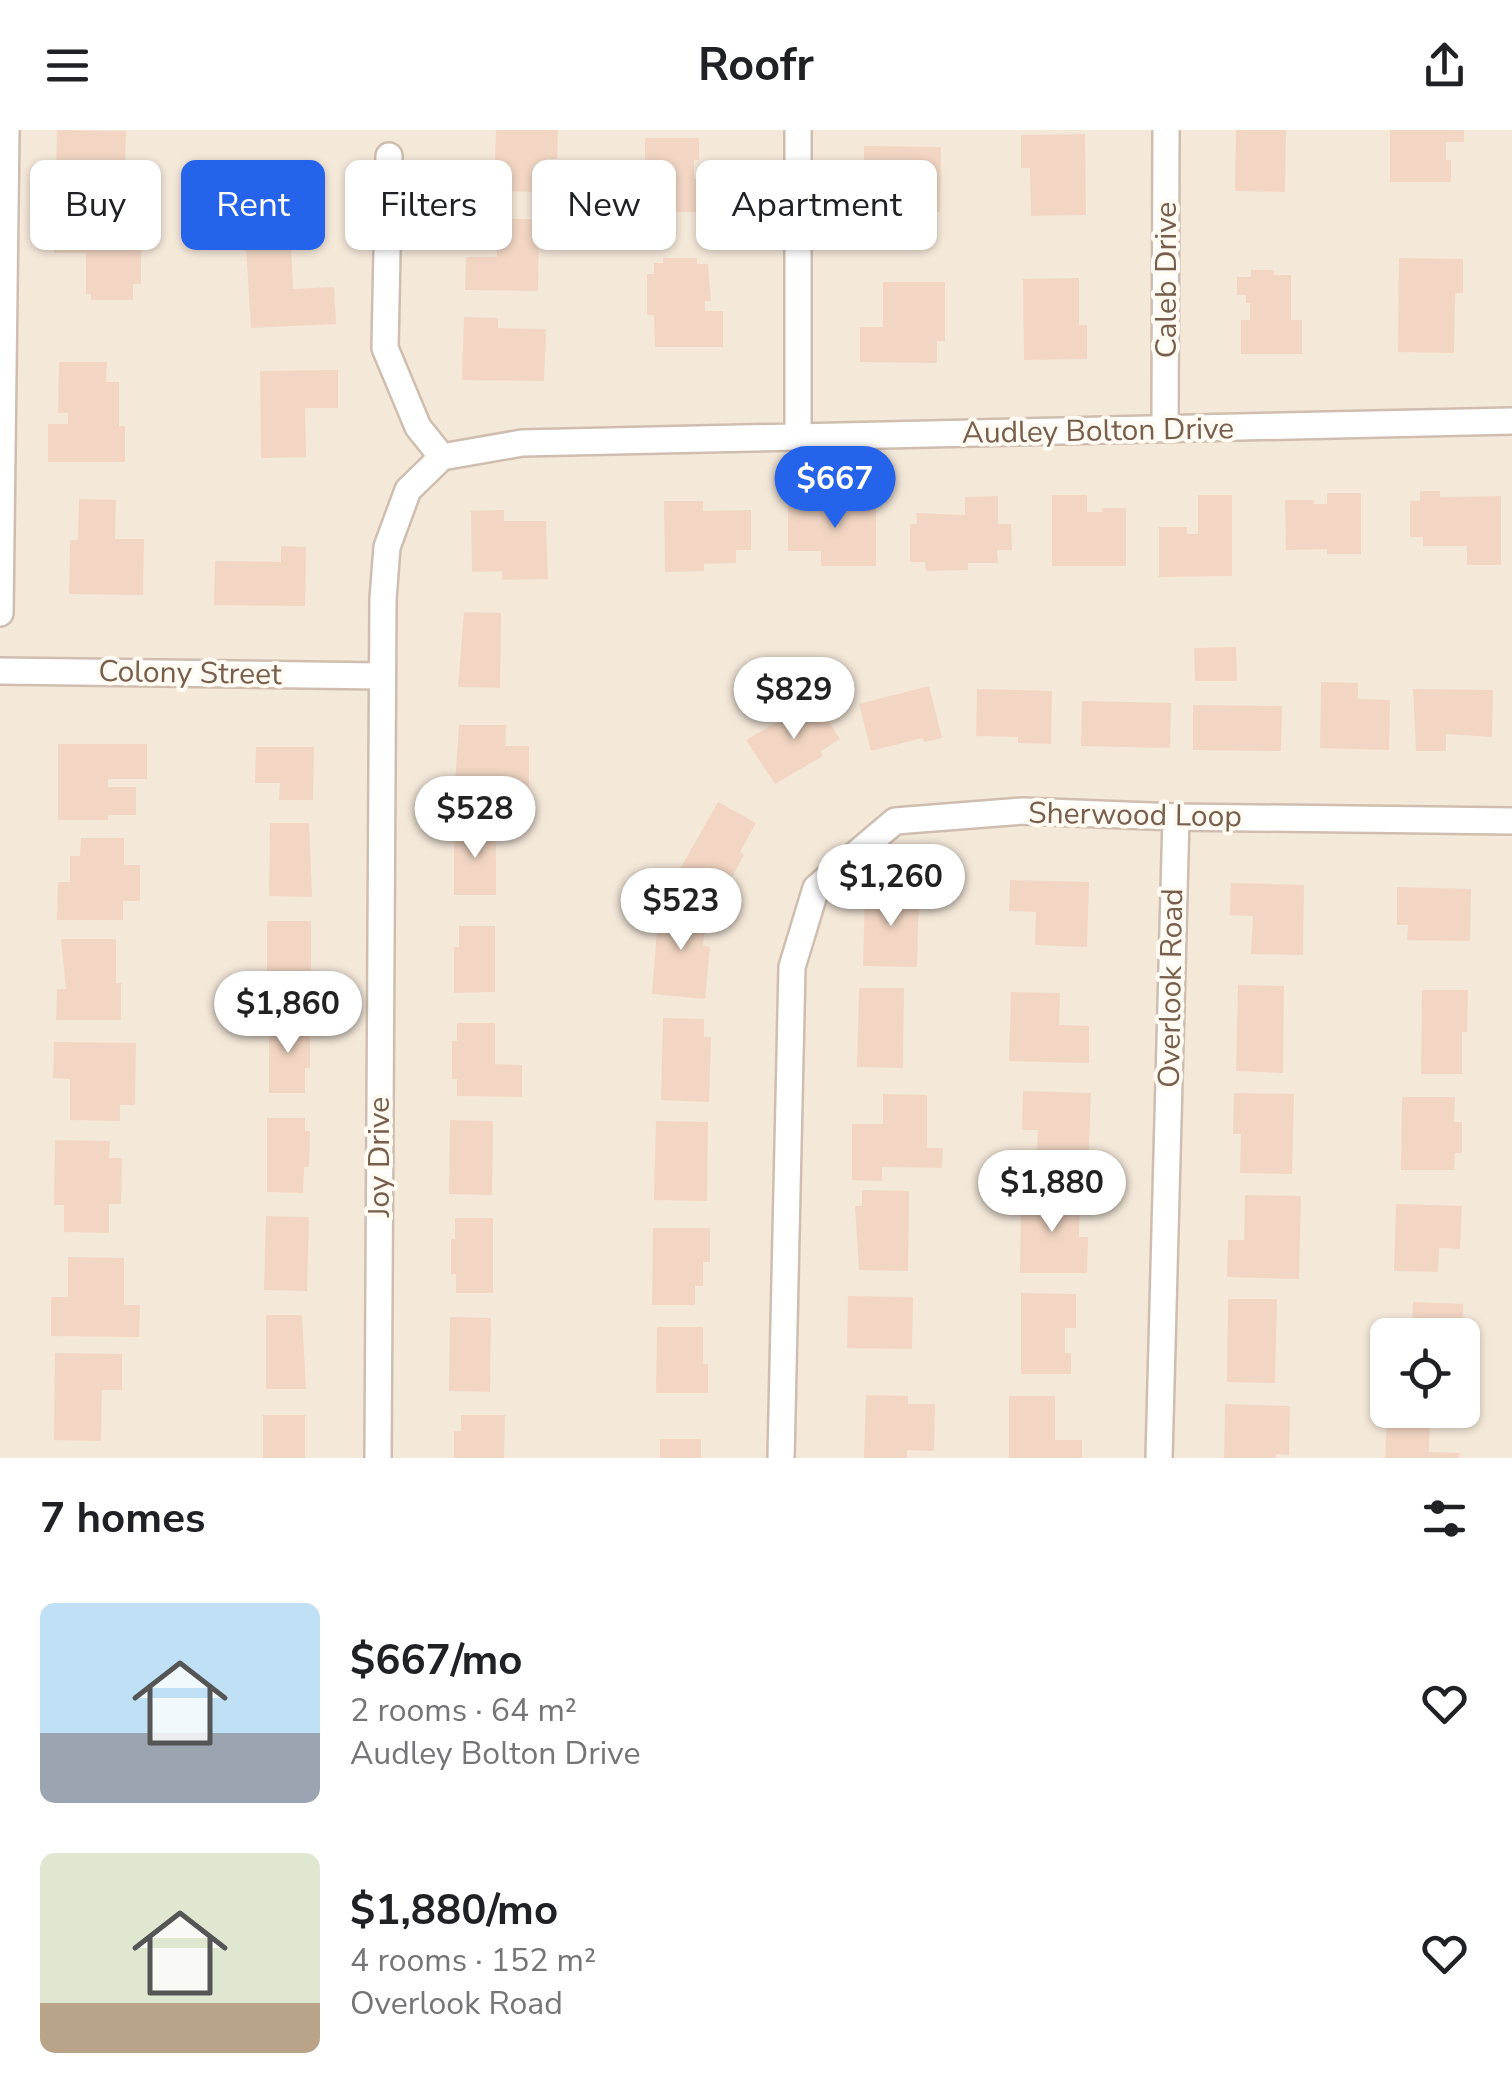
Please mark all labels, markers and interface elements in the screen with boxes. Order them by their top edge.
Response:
text: Roofr [698,35,814,96]
icon: menu [40,38,95,93]
icon: share [1417,38,1472,93]
chip: Buy [30,160,161,250]
chip: Rent [181,160,325,250]
chip: Filters [345,160,512,250]
chip: New [532,160,676,250]
chip: Apartment [696,160,937,250]
street label: Caleb Drive [1146,202,1187,358]
street label: Audley Bolton Drive [961,408,1235,454]
pin: $667 [776,446,894,531]
text: $667 [797,457,873,500]
street label: Colony Street [98,651,282,695]
pin: $829 [735,657,853,742]
text: $829 [756,668,832,711]
pin: $528 [416,776,534,861]
text: $528 [437,787,513,830]
street label: Sherwood Loop [1028,793,1242,837]
pin: $1,260 [810,844,972,929]
text: $1,260 [839,855,943,898]
pin: $523 [622,868,740,953]
text: $523 [643,879,719,922]
street label: Overlook Road [1149,888,1193,1088]
pin: $1,860 [207,971,369,1056]
text: $1,860 [236,982,340,1025]
street label: Joy Drive [359,1097,400,1218]
pin: $1,880 [971,1150,1133,1235]
text: $1,880 [1000,1161,1104,1204]
map controls [1370,1318,1480,1428]
button: locate [1370,1318,1480,1428]
text: 7 homes [40,1490,205,1547]
icon: filters [1417,1491,1472,1546]
text: $667/mo [350,1632,522,1689]
icon: home [120,1643,240,1763]
icon: heart [1417,1676,1472,1731]
text: 2 rooms · 64 m² [350,1689,577,1732]
text: Audley Bolton Drive [350,1732,640,1775]
text: $1,880/mo [350,1882,558,1939]
icon: home [120,1893,240,2013]
icon: heart [1417,1926,1472,1981]
text: 4 rooms · 152 m² [350,1939,596,1982]
text: Overlook Road [350,1982,563,2025]

